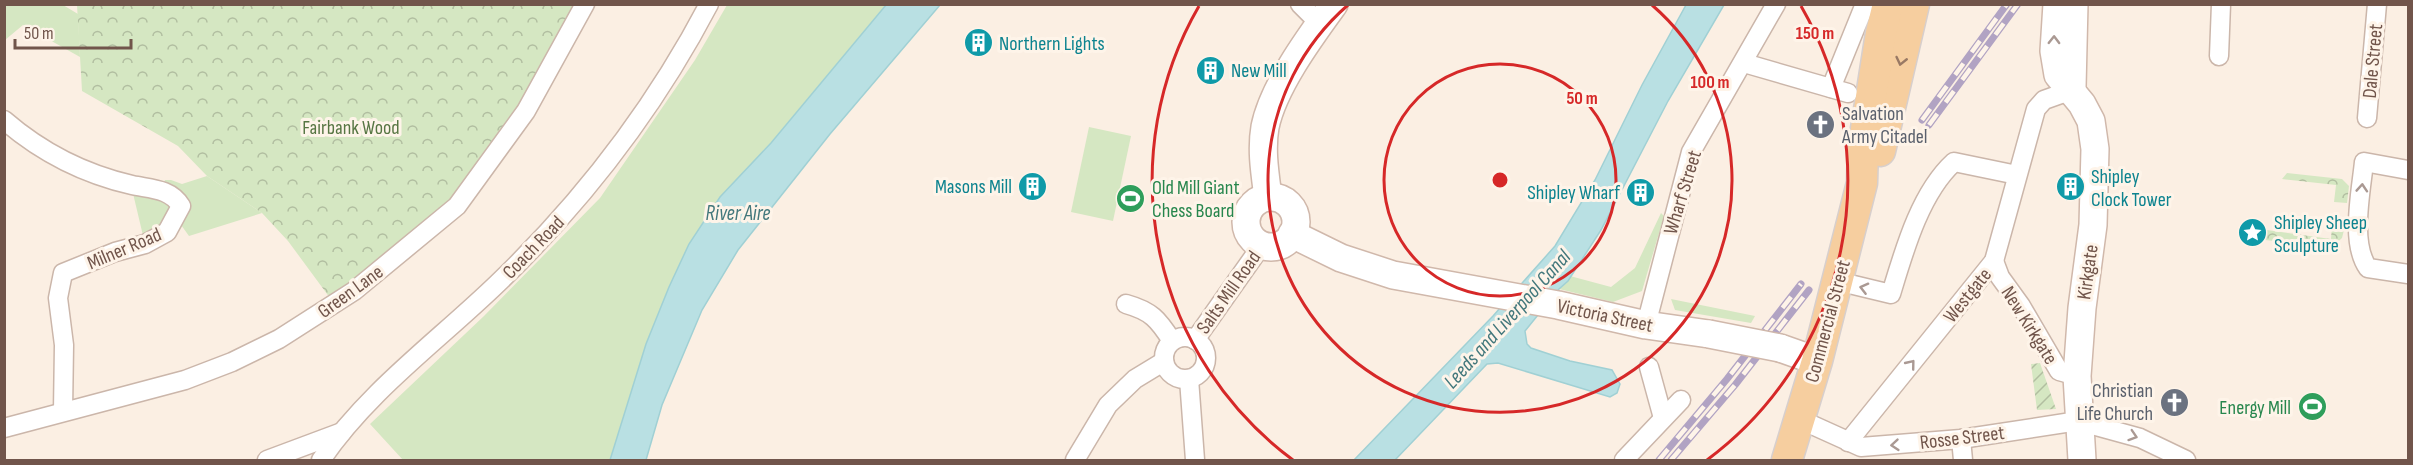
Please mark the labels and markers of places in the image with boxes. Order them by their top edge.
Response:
building icon: Northern Lights [962,27,994,59]
place label: Northern Lights [999,32,1105,56]
building icon: New Mill [1194,54,1226,86]
place label: New Mill [1231,59,1287,83]
place label: Salvation Army Citadel [1841,102,1928,149]
church icon: Salvation Army Citadel [1805,109,1837,141]
place label: Shipley Clock Tower [2091,165,2172,212]
building icon: Masons Mill [1017,170,1049,202]
centre of rings [1490,170,1510,190]
building icon: Shipley Clock Tower [2054,171,2086,203]
place label: Masons Mill [935,175,1012,199]
place label: Old Mill Giant Chess Board [1152,176,1240,223]
building icon: Shipley Wharf [1625,176,1657,208]
place label: Shipley Wharf [1527,181,1620,205]
sports icon: Old Mill Giant Chess Board [1115,183,1147,215]
place label: Shipley Sheep Sculpture [2274,211,2367,258]
place icon: Shipley Sheep Sculpture [2237,217,2269,249]
place label: Christian Life Church [2077,379,2153,426]
church icon: Christian Life Church [2158,386,2190,418]
sports icon: Energy Mill [2296,391,2328,423]
place label: Energy Mill [2219,396,2291,420]

